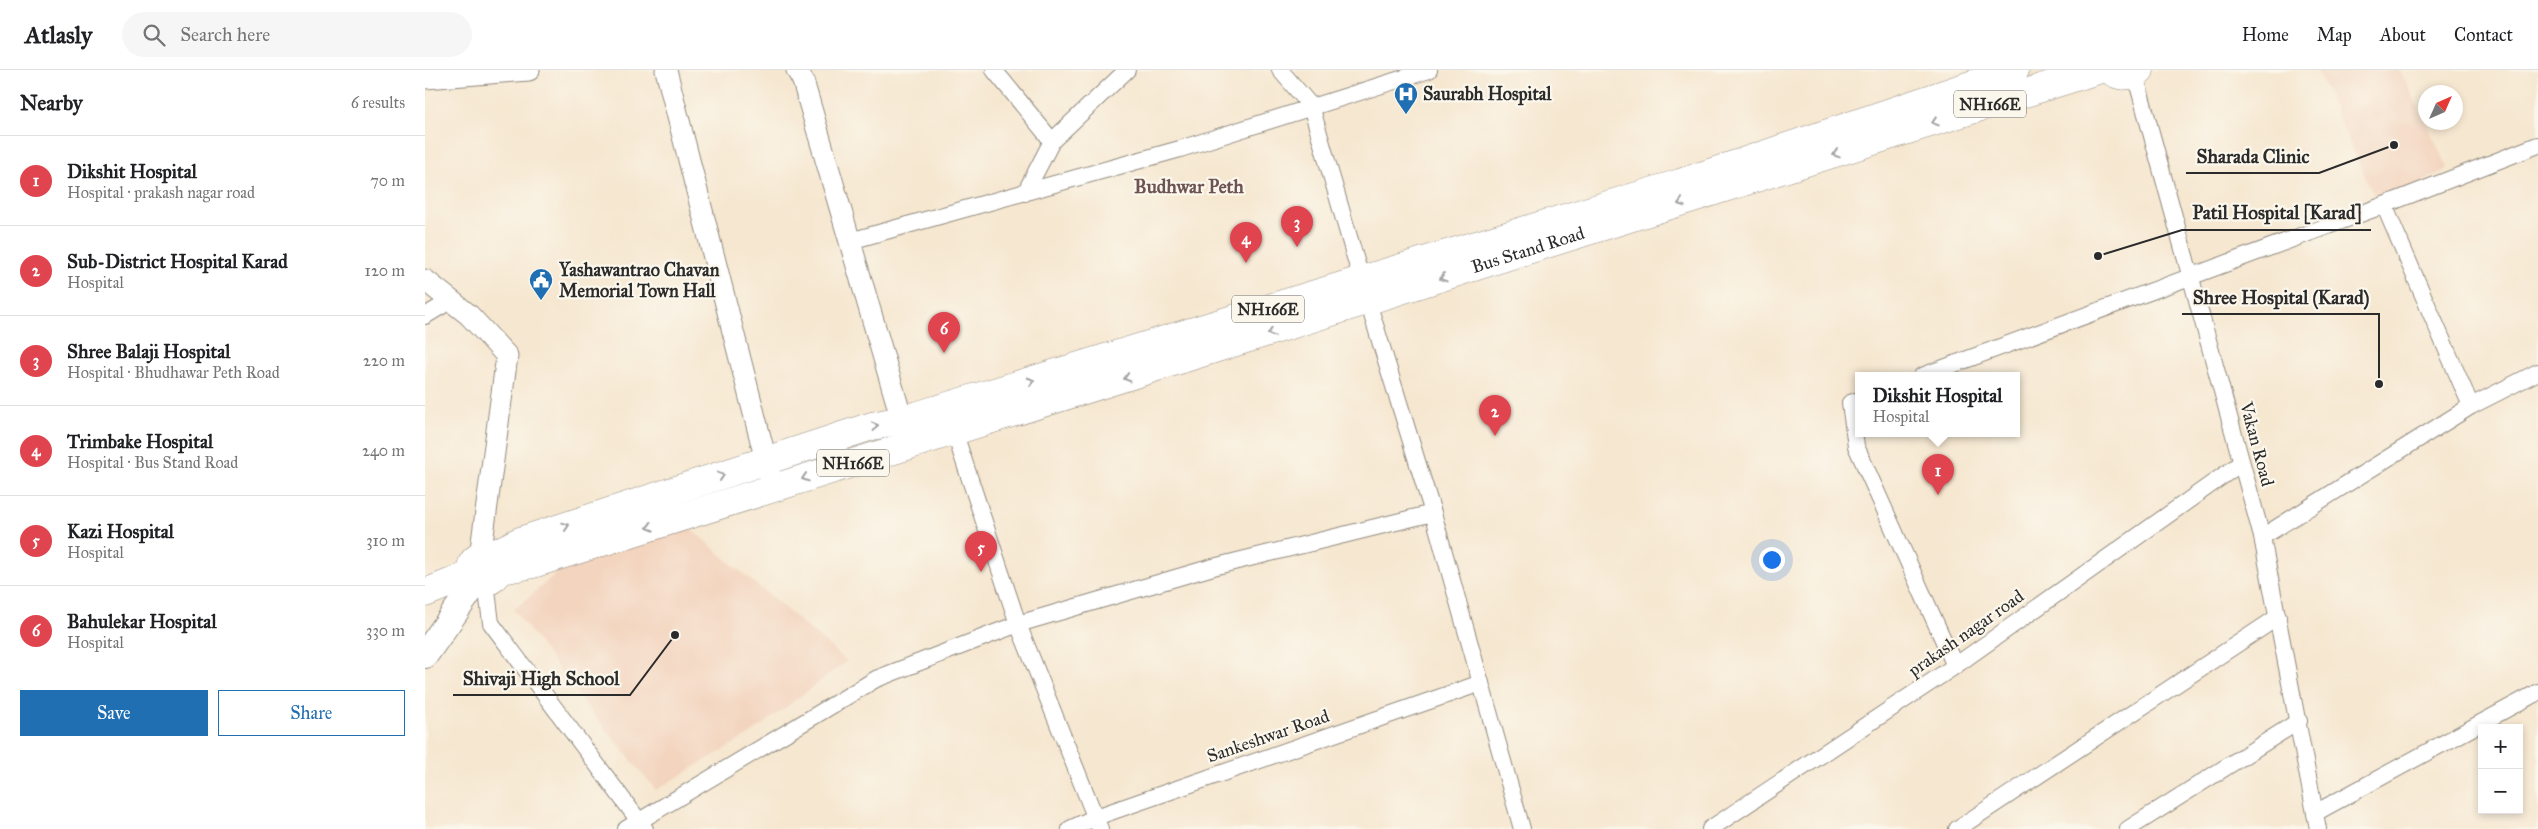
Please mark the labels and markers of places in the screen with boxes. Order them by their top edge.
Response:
hospital icon: Saurabh Hospital [1393,81,1419,115]
place label: Saurabh Hospital [1423,83,1552,106]
callout: Sharada Clinic [2186,139,2319,173]
callout: Patil Hospital [Karad] [2182,196,2371,230]
pin: 3 [1281,206,1313,247]
pin: 4 [1230,222,1262,263]
place label: Yashawantrao Chavan Memorial Town Hall [558,259,720,302]
public building icon: Yashawantrao Chavan Memorial Town Hall [528,267,554,301]
callout: Shree Hospital (Karad) [2182,280,2379,314]
pin: 6 [928,312,960,353]
pin: 2 [1479,395,1511,436]
pin: 1 [1922,454,1954,495]
pin: 5 [965,531,997,572]
callout: Shivaji High School [453,661,630,695]

